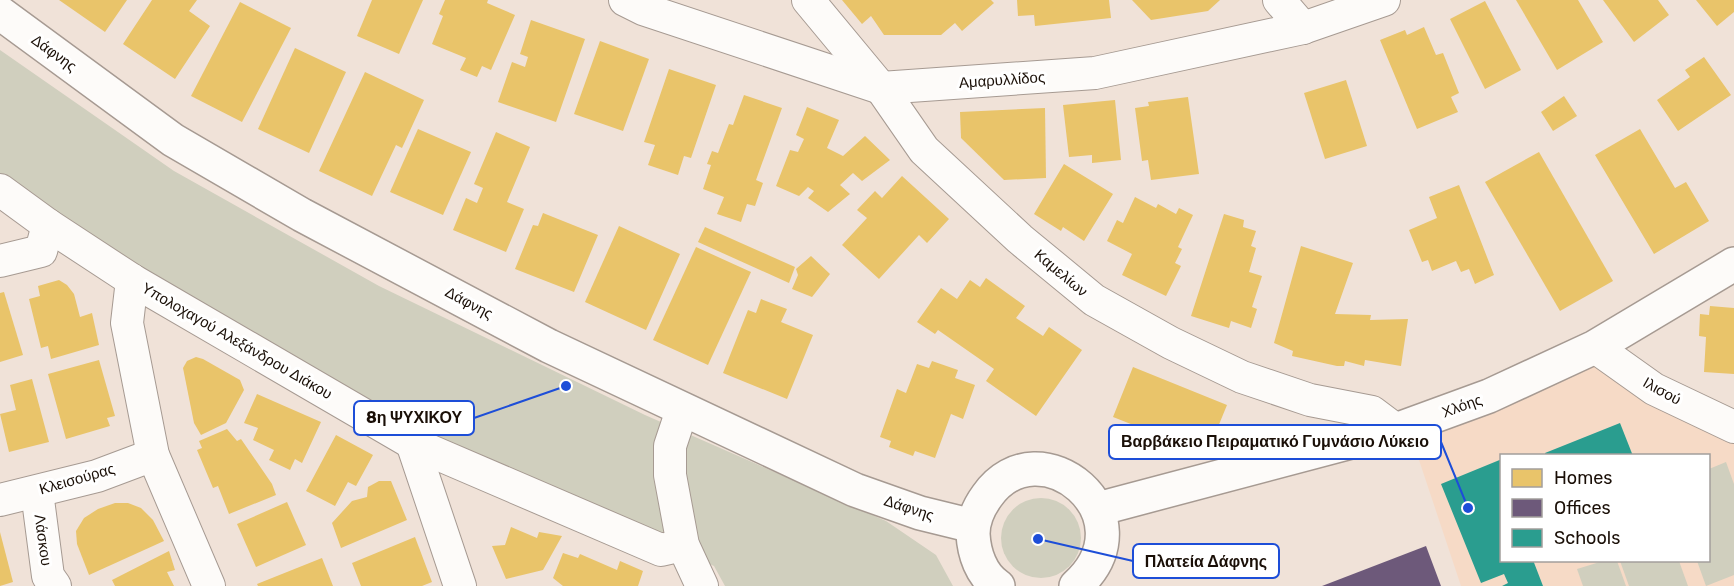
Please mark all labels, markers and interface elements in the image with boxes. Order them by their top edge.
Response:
street label: Δάφνης [28,31,80,75]
street label: Αμαρυλλίδος [958,68,1046,92]
street label: Καμελίων [1031,246,1091,300]
street label: Υπολοχαγού Αλεξάνδρου Διάκου [139,279,335,403]
street label: Δάφνης [442,283,496,323]
street label: Ιλισού [1640,373,1684,409]
street label: Χλόης [1440,390,1484,422]
callout: 8η ΨΥΧΙΚΟΥ [354,401,474,435]
text: 8η ΨΥΧΙΚΟΥ [366,408,462,427]
callout: Βαρβάκειο Πειραματικό Γυμνάσιο Λύκειο [1109,425,1441,459]
text: Βαρβάκειο Πειραματικό Γυμνάσιο Λύκειο [1121,432,1429,451]
legend [1500,454,1710,562]
street label: Κλεισούρας [37,460,117,498]
text: Homes [1554,467,1612,489]
street label: Δάφνης [882,491,936,525]
text: Offices [1554,497,1611,519]
street label: Λάσκου [30,513,56,567]
text: Schools [1554,527,1620,549]
callout: Πλατεία Δάφνης [1133,544,1279,578]
text: Πλατεία Δάφνης [1145,552,1267,571]

